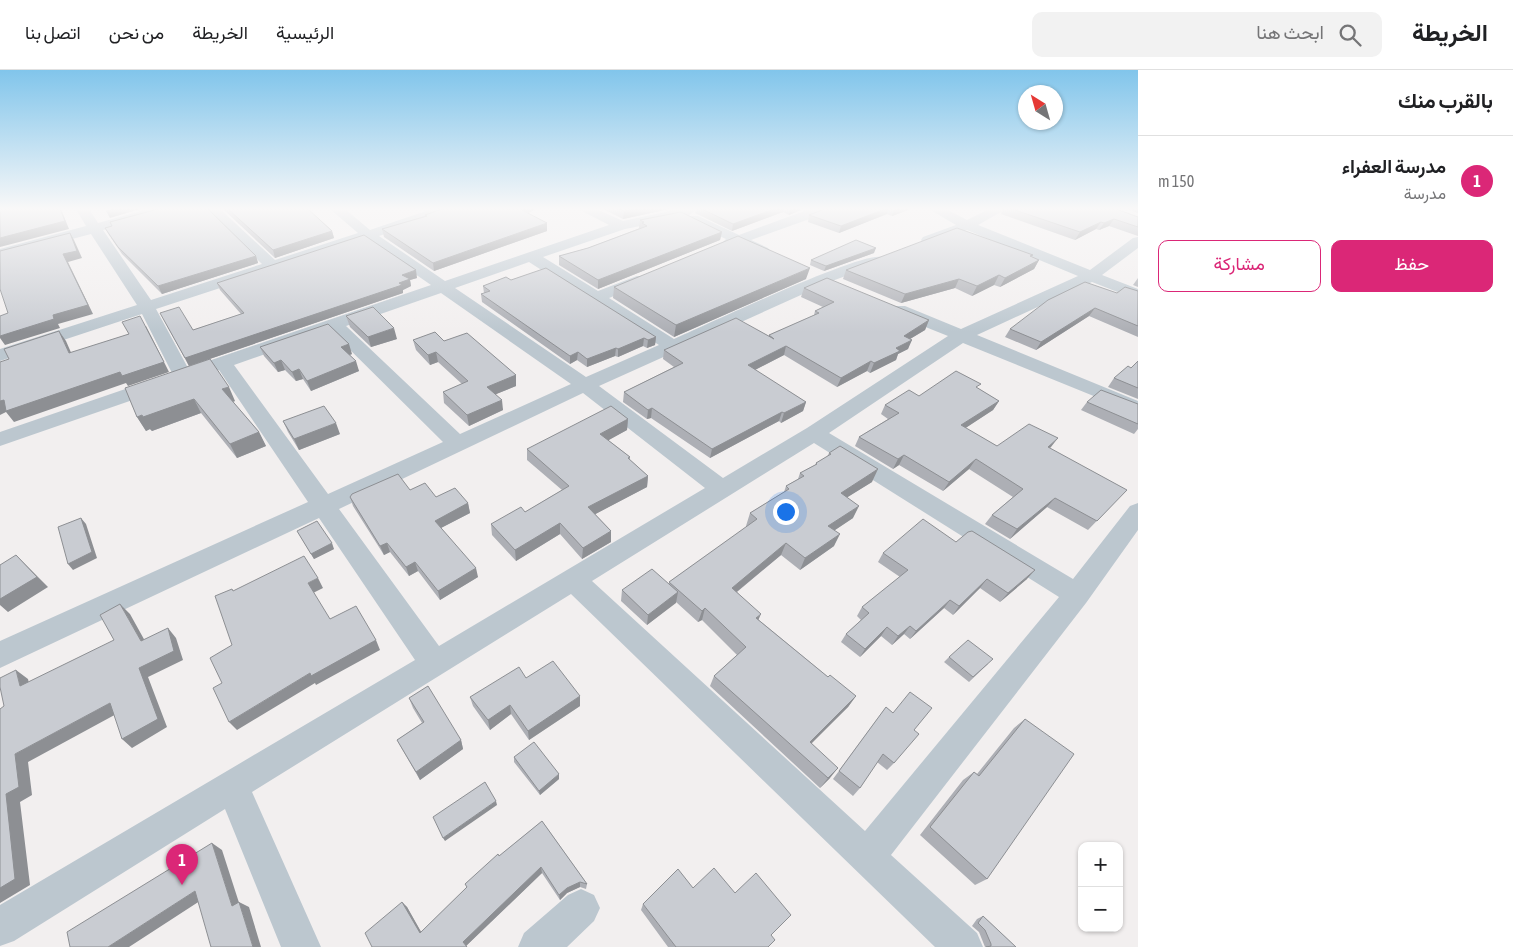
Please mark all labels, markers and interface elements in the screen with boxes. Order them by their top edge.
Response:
search box [1032,12,1382,57]
text: الخريطة [1412,19,1488,46]
text: ابحث هنا [1256,21,1324,43]
icon: search [1336,21,1364,49]
text: اتصل بنا [25,22,81,43]
text: من نحن [109,22,164,43]
text: الخريطة [192,22,248,43]
text: الرئيسية [276,22,334,43]
north arrow [1018,85,1063,130]
text: بالقرب منك [1398,88,1493,112]
text: مدرسة العفراء [1342,155,1446,177]
text: 150 m [1158,172,1194,190]
text: 1 [1473,172,1481,190]
text: مدرسة [1404,184,1446,202]
button: مشاركة [1158,240,1321,292]
button: حفظ [1331,240,1493,292]
your location [773,499,799,525]
map controls [1078,842,1123,932]
button: + [1078,842,1123,887]
pin: 1 [166,844,198,885]
button: − [1078,887,1123,932]

